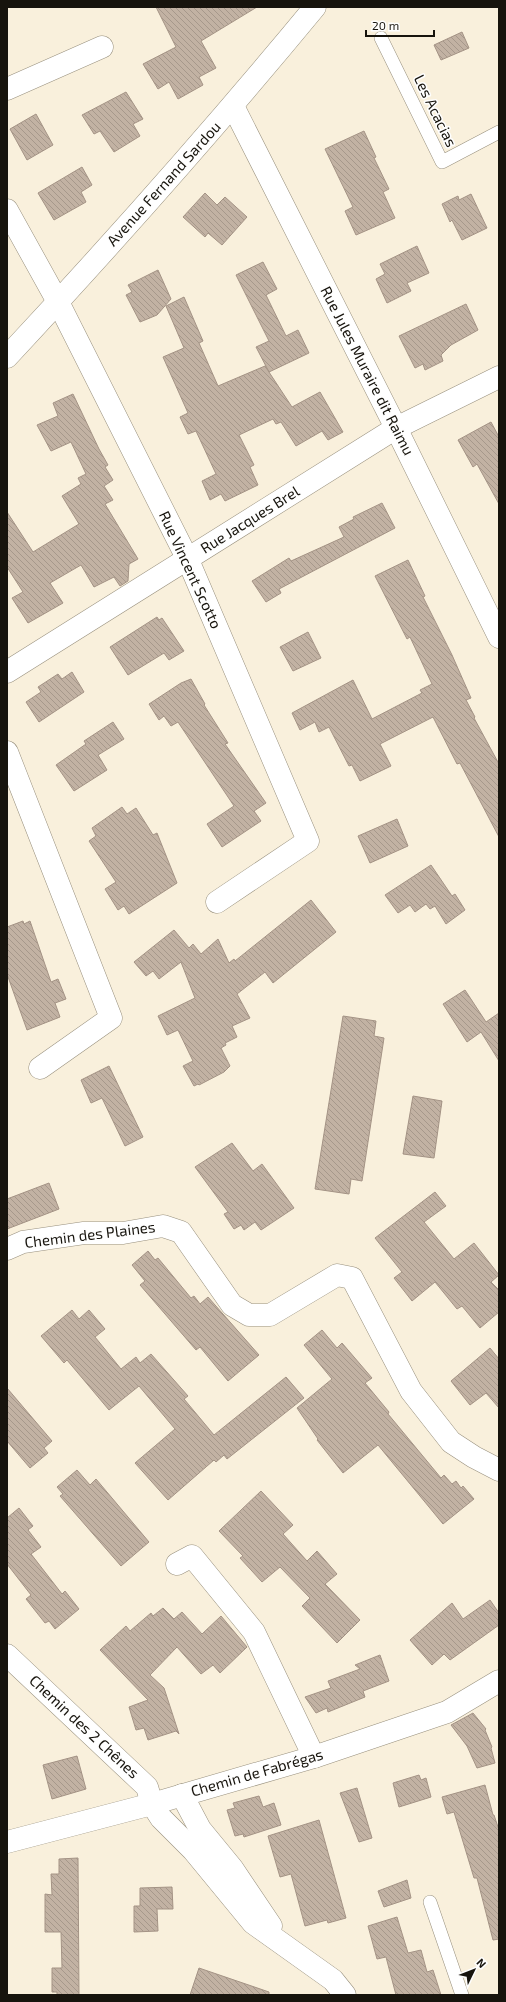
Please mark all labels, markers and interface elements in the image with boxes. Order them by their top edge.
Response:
scale bar [366,12,434,38]
text: 20 m [372,18,399,32]
street label: Les Acacias [411,71,461,150]
street label: Avenue Fernand Sardou [103,117,224,249]
street label: Rue Jules Muraire dit Raimu [317,283,418,458]
street label: Rue Jacques Brel [197,481,303,557]
street label: Rue Vincent Scotto [156,508,226,631]
street label: Chemin des Plaines [24,1217,156,1251]
street label: Chemin des 2 Chênes [26,1671,143,1782]
street label: Chemin de Fabrégas [188,1745,325,1800]
north arrow [454,1950,494,1990]
text: N [474,1955,489,1970]

